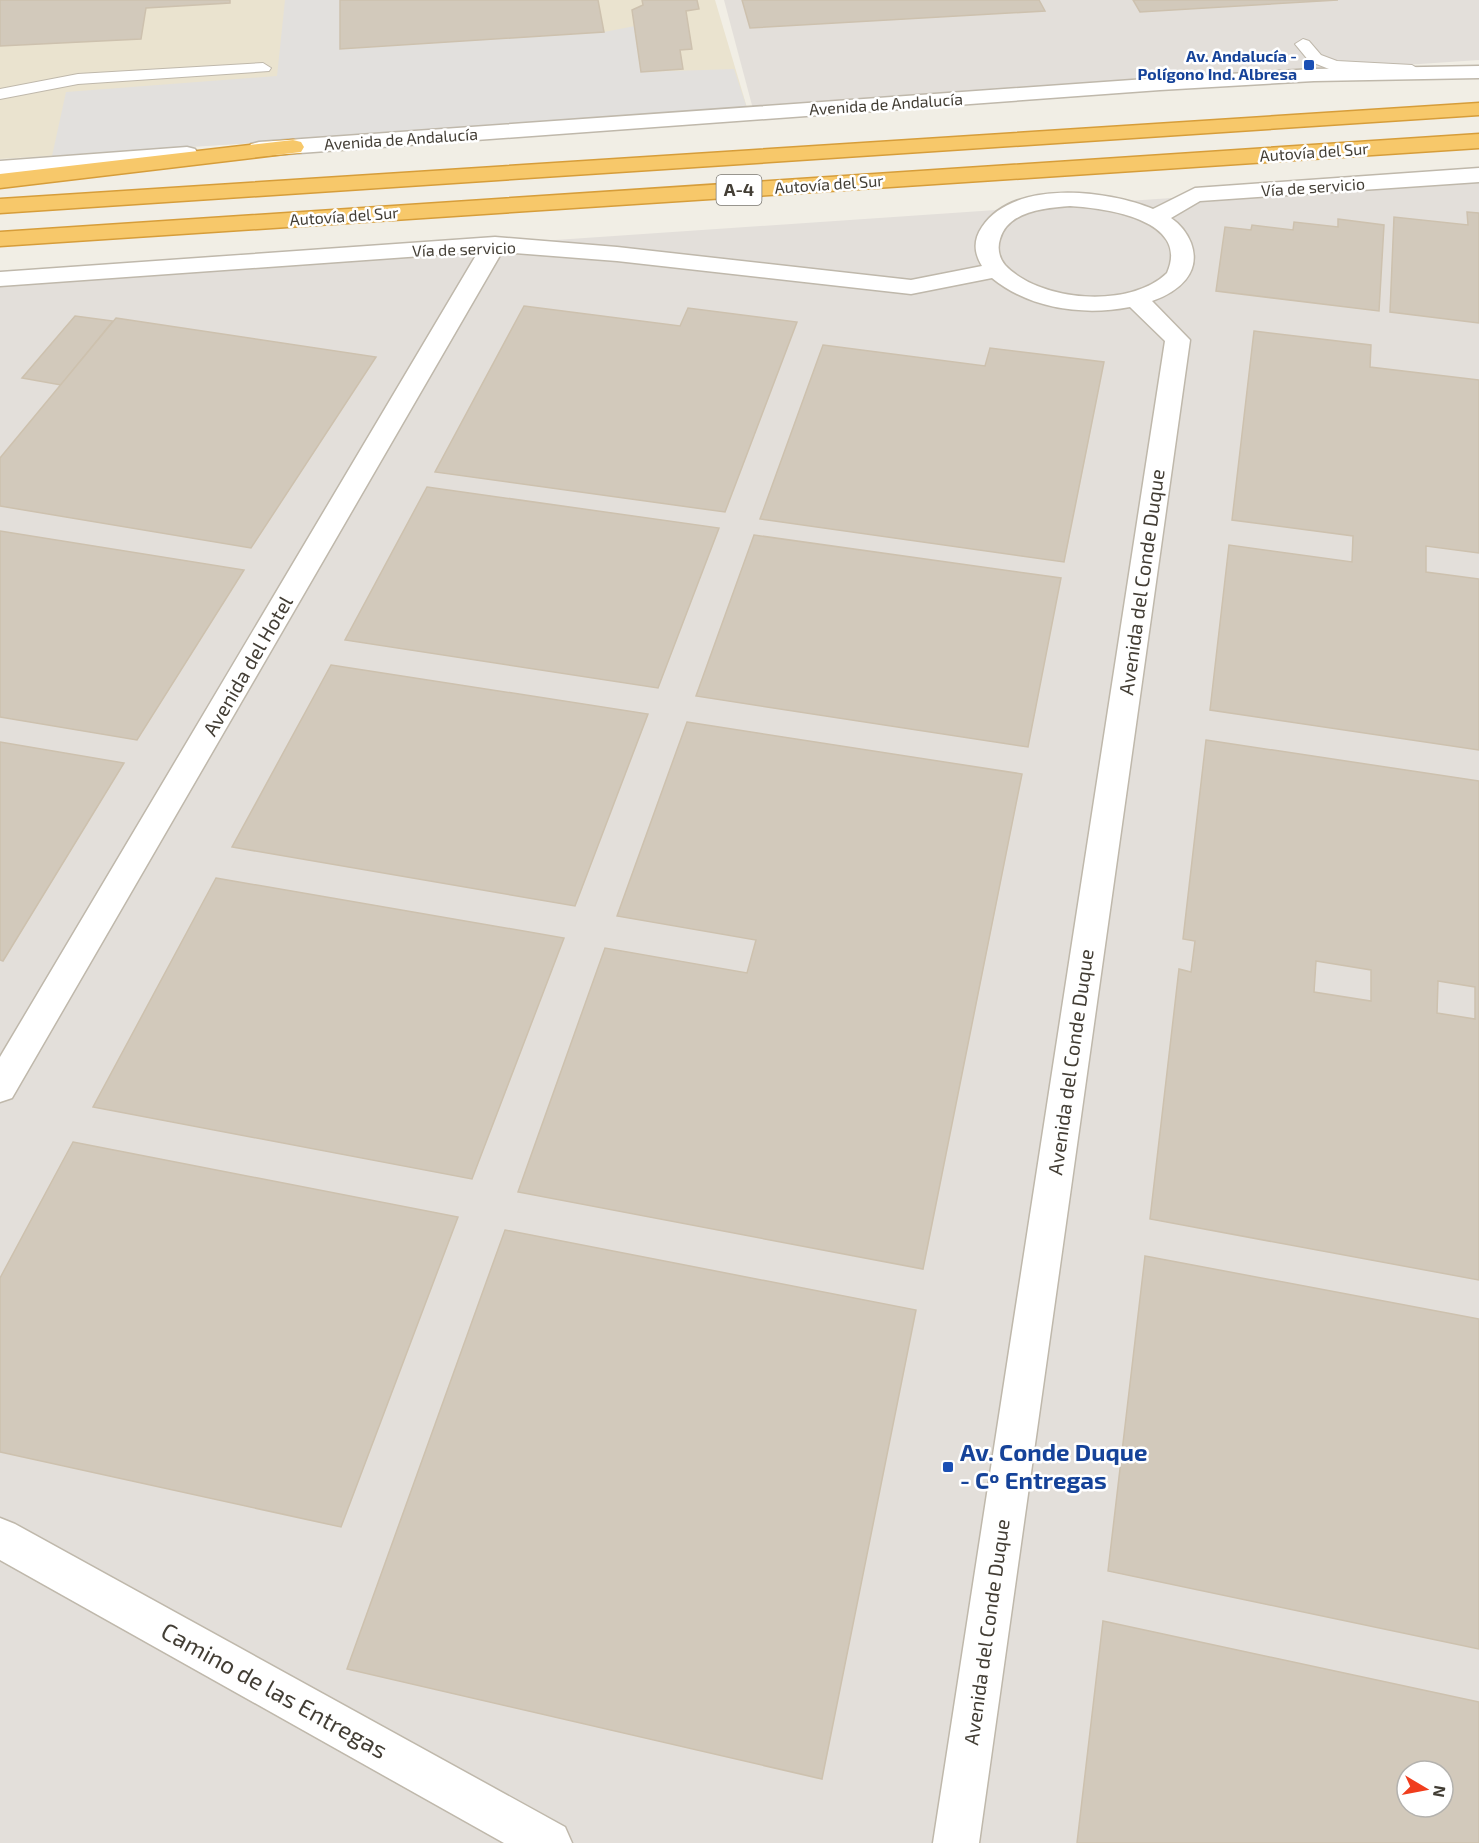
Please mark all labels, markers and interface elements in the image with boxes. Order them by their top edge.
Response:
place label: Av. Andalucía - Polígono Ind. Albresa [1138,46,1297,83]
marker: Av. Andalucía - Polígono Ind. Albresa [1302,58,1316,72]
street label: Avenida de Andalucía [808,89,963,118]
street label: Avenida de Andalucía [323,124,478,153]
street label: Autovía del Sur [1259,138,1370,165]
street label: Autovía del Sur [774,170,885,197]
street label: Vía de servicio [1260,173,1365,200]
road number: A-4 [716,175,762,205]
street label: Autovía del Sur [289,202,400,229]
street label: Vía de servicio [412,237,516,260]
street label: Avenida del Conde Duque [1113,467,1169,696]
street label: Avenida del Hotel [197,591,297,740]
street label: Avenida del Conde Duque [1042,947,1098,1176]
place label: Av. Conde Duque - Cº Entregas [960,1437,1148,1494]
marker: Av. Conde Duque - Cº Entregas [941,1460,955,1474]
street label: Avenida del Conde Duque [958,1517,1014,1746]
street label: Camino de las Entregas [157,1615,393,1764]
north arrow [1395,1759,1455,1819]
text: N [1430,1784,1451,1799]

